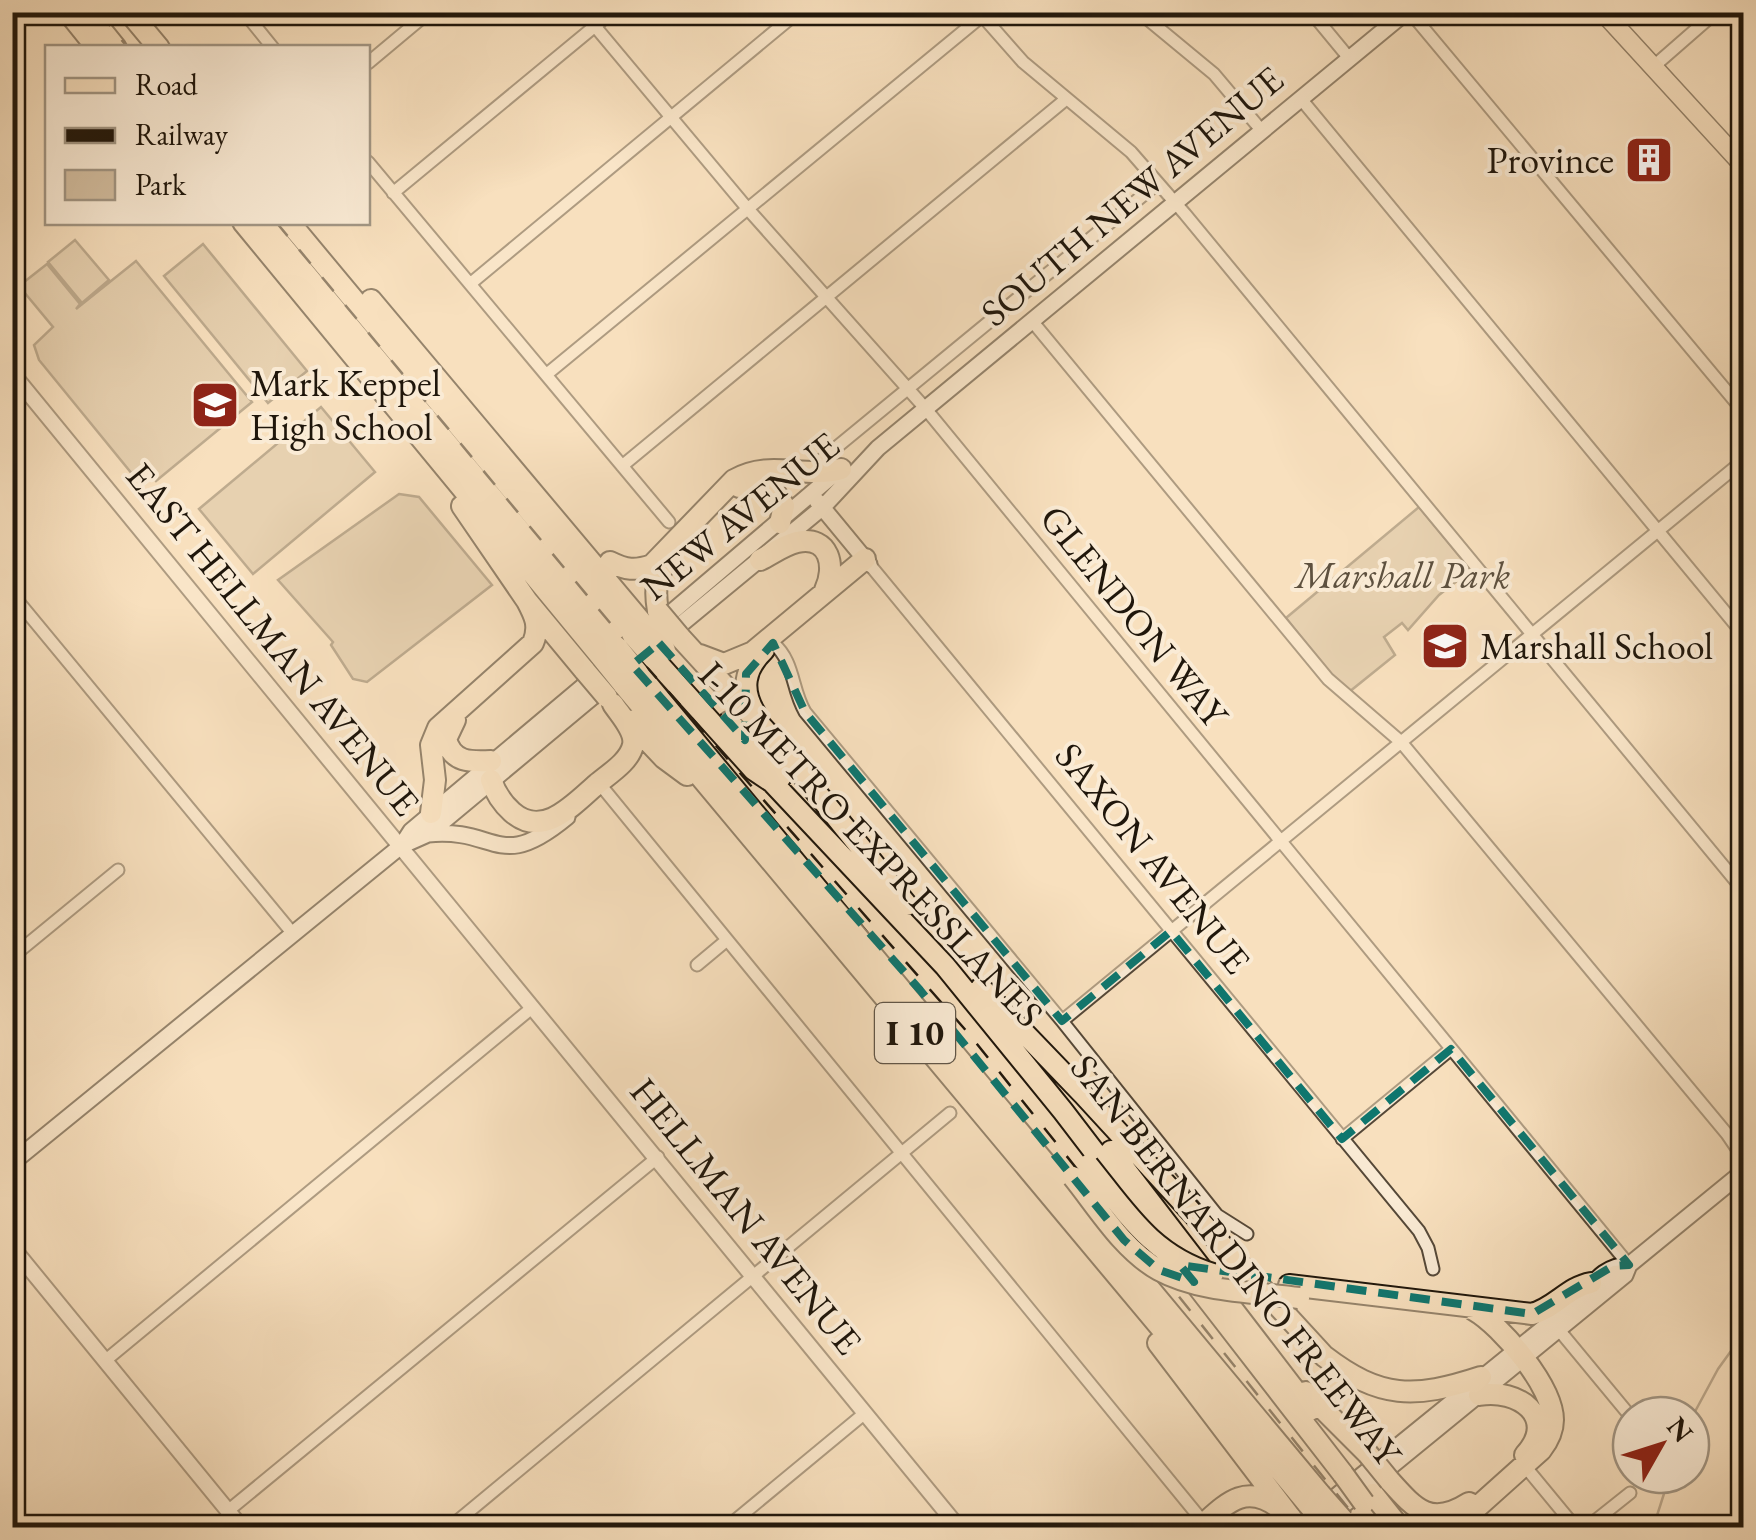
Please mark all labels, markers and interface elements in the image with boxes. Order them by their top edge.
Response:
legend [45,45,370,225]
street label: SOUTH NEW AVENUE [970,55,1293,337]
text: Road [135,65,199,104]
text: Railway [135,115,229,154]
building icon: Province [1623,134,1675,186]
place label: Province [1487,135,1614,184]
text: Park [135,165,187,204]
place label: Mark Keppel High School [250,358,441,451]
school or university icon: Mark Keppel High School [189,379,241,431]
street label: NEW AVENUE [630,421,849,611]
street label: EAST HELLMAN AVENUE [116,452,431,825]
street label: GLENDON WAY [1030,495,1240,738]
park label: Marshall Park [1294,550,1510,599]
school or university icon: Marshall School [1419,620,1471,672]
place label: Marshall School [1480,621,1713,670]
street label: I-10 METRO EXPRESSLANES [689,650,1054,1037]
street label: SAXON AVENUE [1045,732,1262,983]
road number: I 10 [875,1003,955,1063]
street label: SAN BERNARDINO FREEWAY [1060,1044,1414,1477]
street label: HELLMAN AVENUE [620,1067,873,1364]
north arrow [1611,1395,1711,1495]
text: N [1659,1409,1702,1450]

